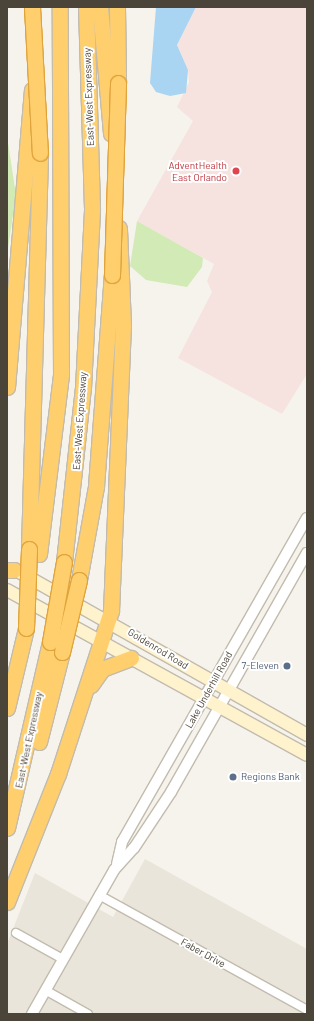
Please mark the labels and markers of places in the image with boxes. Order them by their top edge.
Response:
place label: AdventHealth East Orlando [168,159,227,182]
marker: AdventHealth East Orlando [230,165,242,177]
place label: 7-Eleven [241,660,279,672]
marker: 7-Eleven [282,661,292,671]
place label: Regions Bank [241,771,300,783]
marker: Regions Bank [228,772,238,782]

